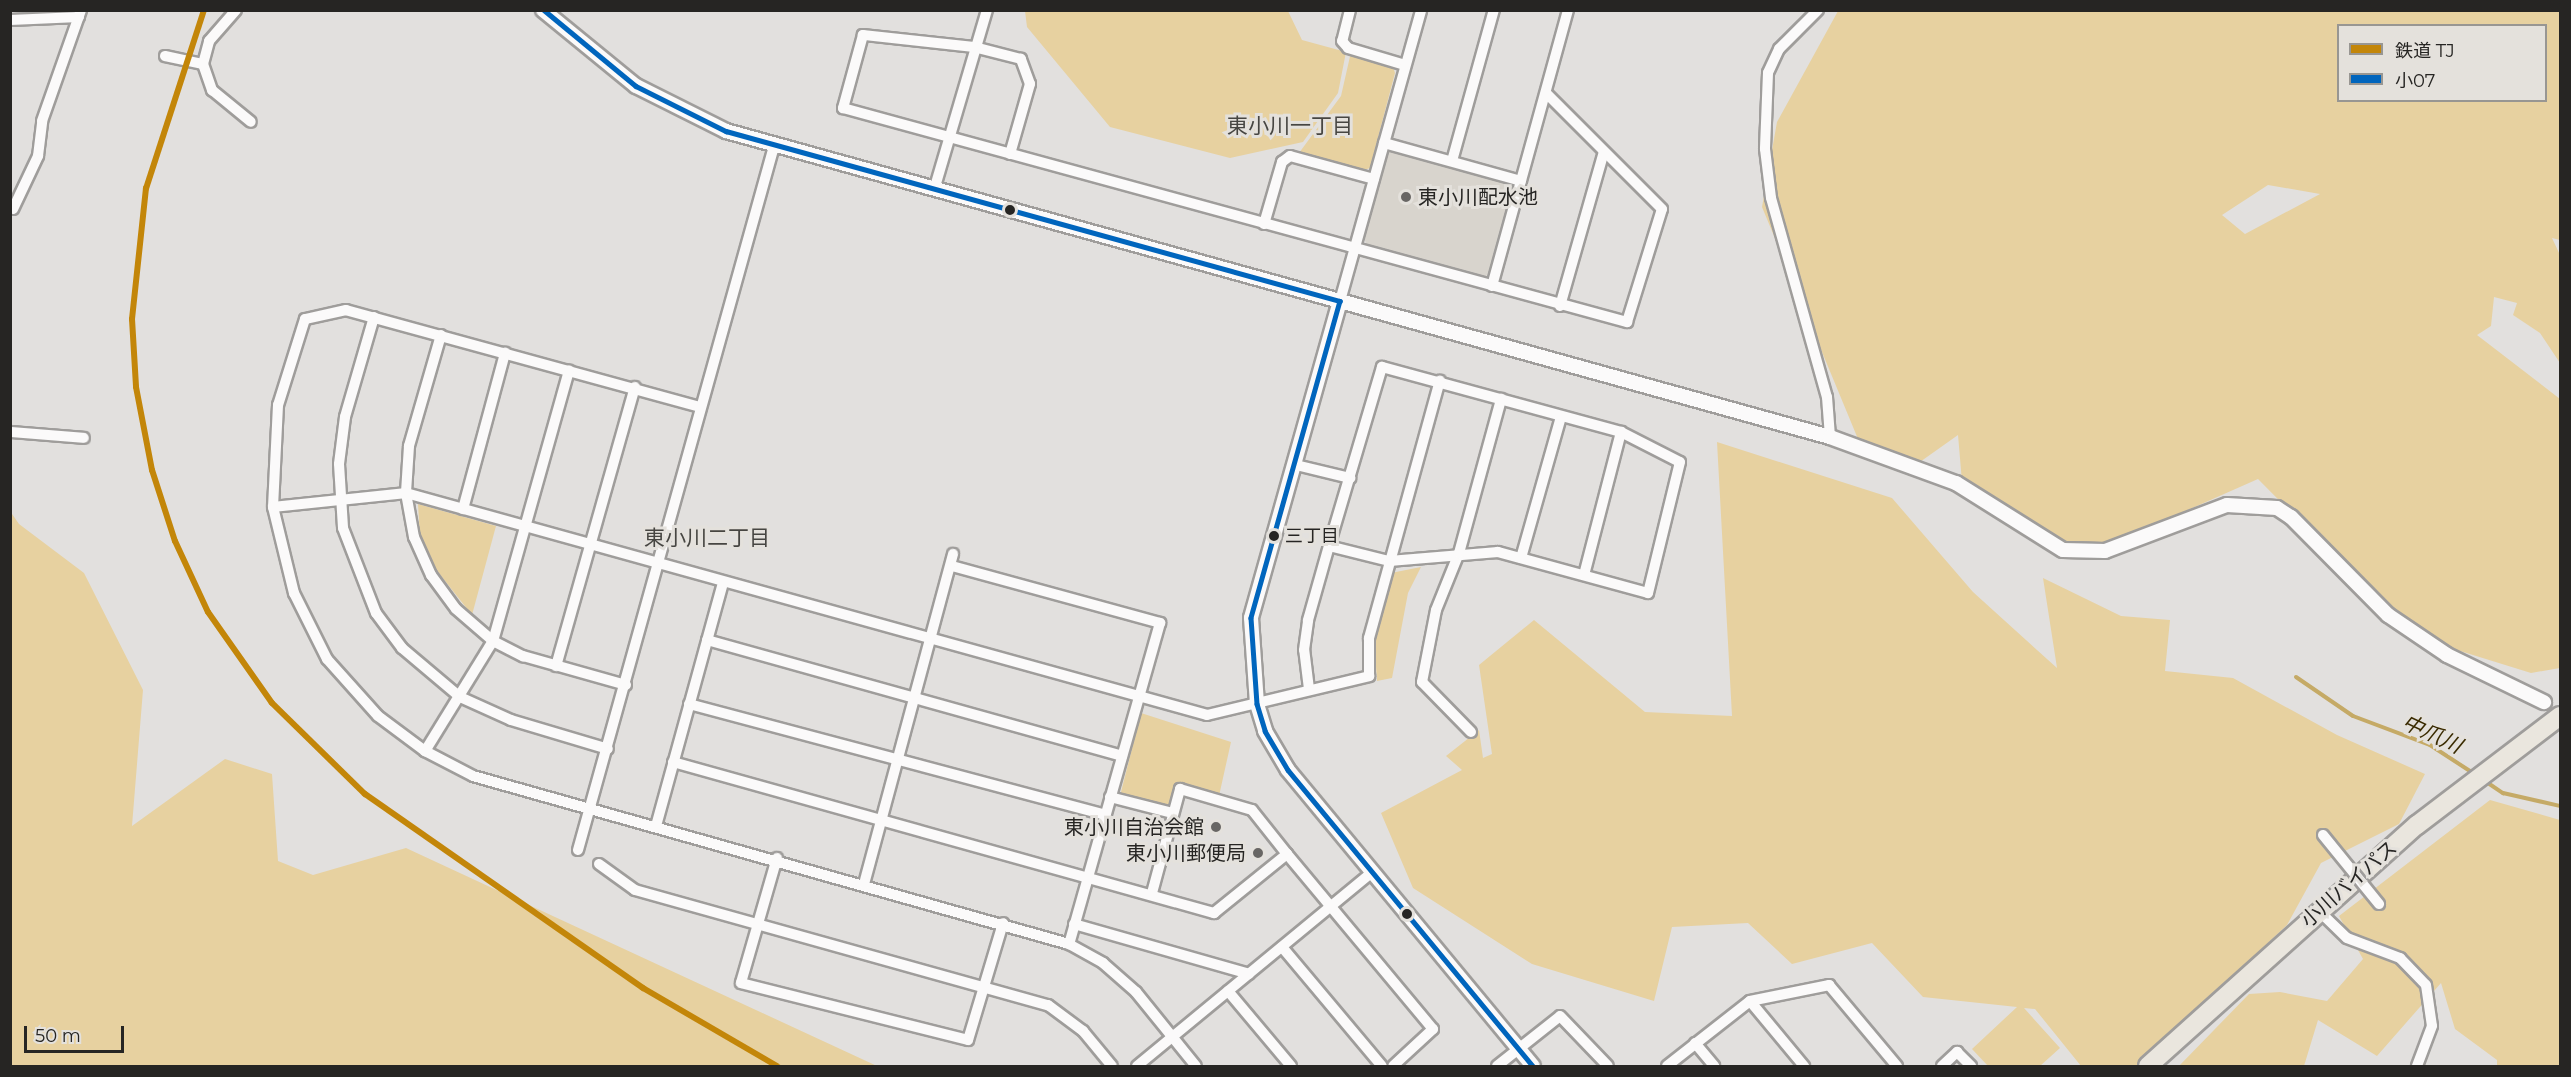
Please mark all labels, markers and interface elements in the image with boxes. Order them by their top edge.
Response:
legend [2337,24,2547,102]
text: 鉄道 TJ [2395,40,2455,62]
text: 小07 [2395,70,2435,92]
district label: 東小川一丁目 [1227,113,1353,139]
place label: 東小川配水池 [1418,185,1538,209]
marker: 東小川配水池 [1399,190,1413,204]
unlabelled marker [1004,204,1016,216]
district label: 東小川二丁目 [644,525,770,551]
place label: 三丁目 [1285,525,1339,547]
marker: 三丁目 [1268,530,1280,542]
water label: 中爪川 [2398,709,2466,759]
place label: 東小川自治会館 [1064,815,1204,839]
marker: 東小川自治会館 [1209,820,1223,834]
street label: 小川バイパス [2296,836,2402,932]
place label: 東小川郵便局 [1126,841,1246,865]
marker: 東小川郵便局 [1251,846,1265,860]
unlabelled marker [1401,908,1413,920]
scale bar [27,1014,128,1052]
text: 50 m [35,1025,81,1047]

